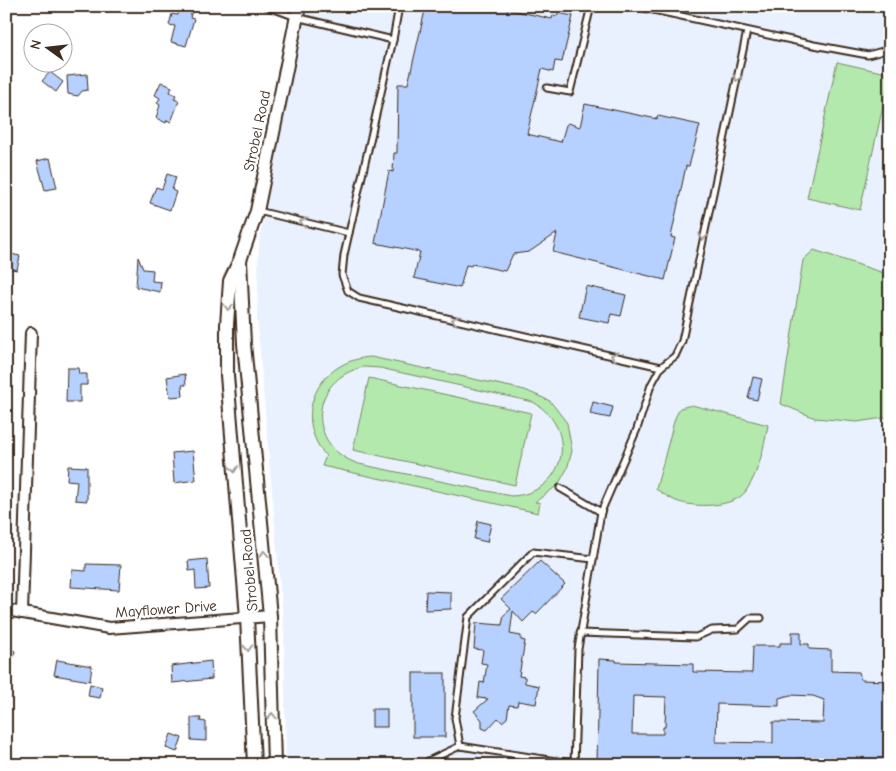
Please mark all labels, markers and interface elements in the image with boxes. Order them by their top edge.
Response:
north arrow [22,22,72,72]
text: N [27,38,45,51]
one-way arrow [732,74,742,83]
street label: Strobel Road [240,89,274,173]
one-way arrow [299,217,308,228]
one-way arrow [698,233,709,242]
one-way arrow [223,303,234,311]
one-way arrow [451,315,460,326]
one-way arrow [609,351,618,362]
one-way arrow [228,465,239,473]
street label: Strobel Road [236,528,262,612]
one-way arrow [259,550,270,558]
street label: Mayflower Drive [115,596,218,622]
one-way arrow [243,644,253,652]
one-way arrow [267,712,278,720]

